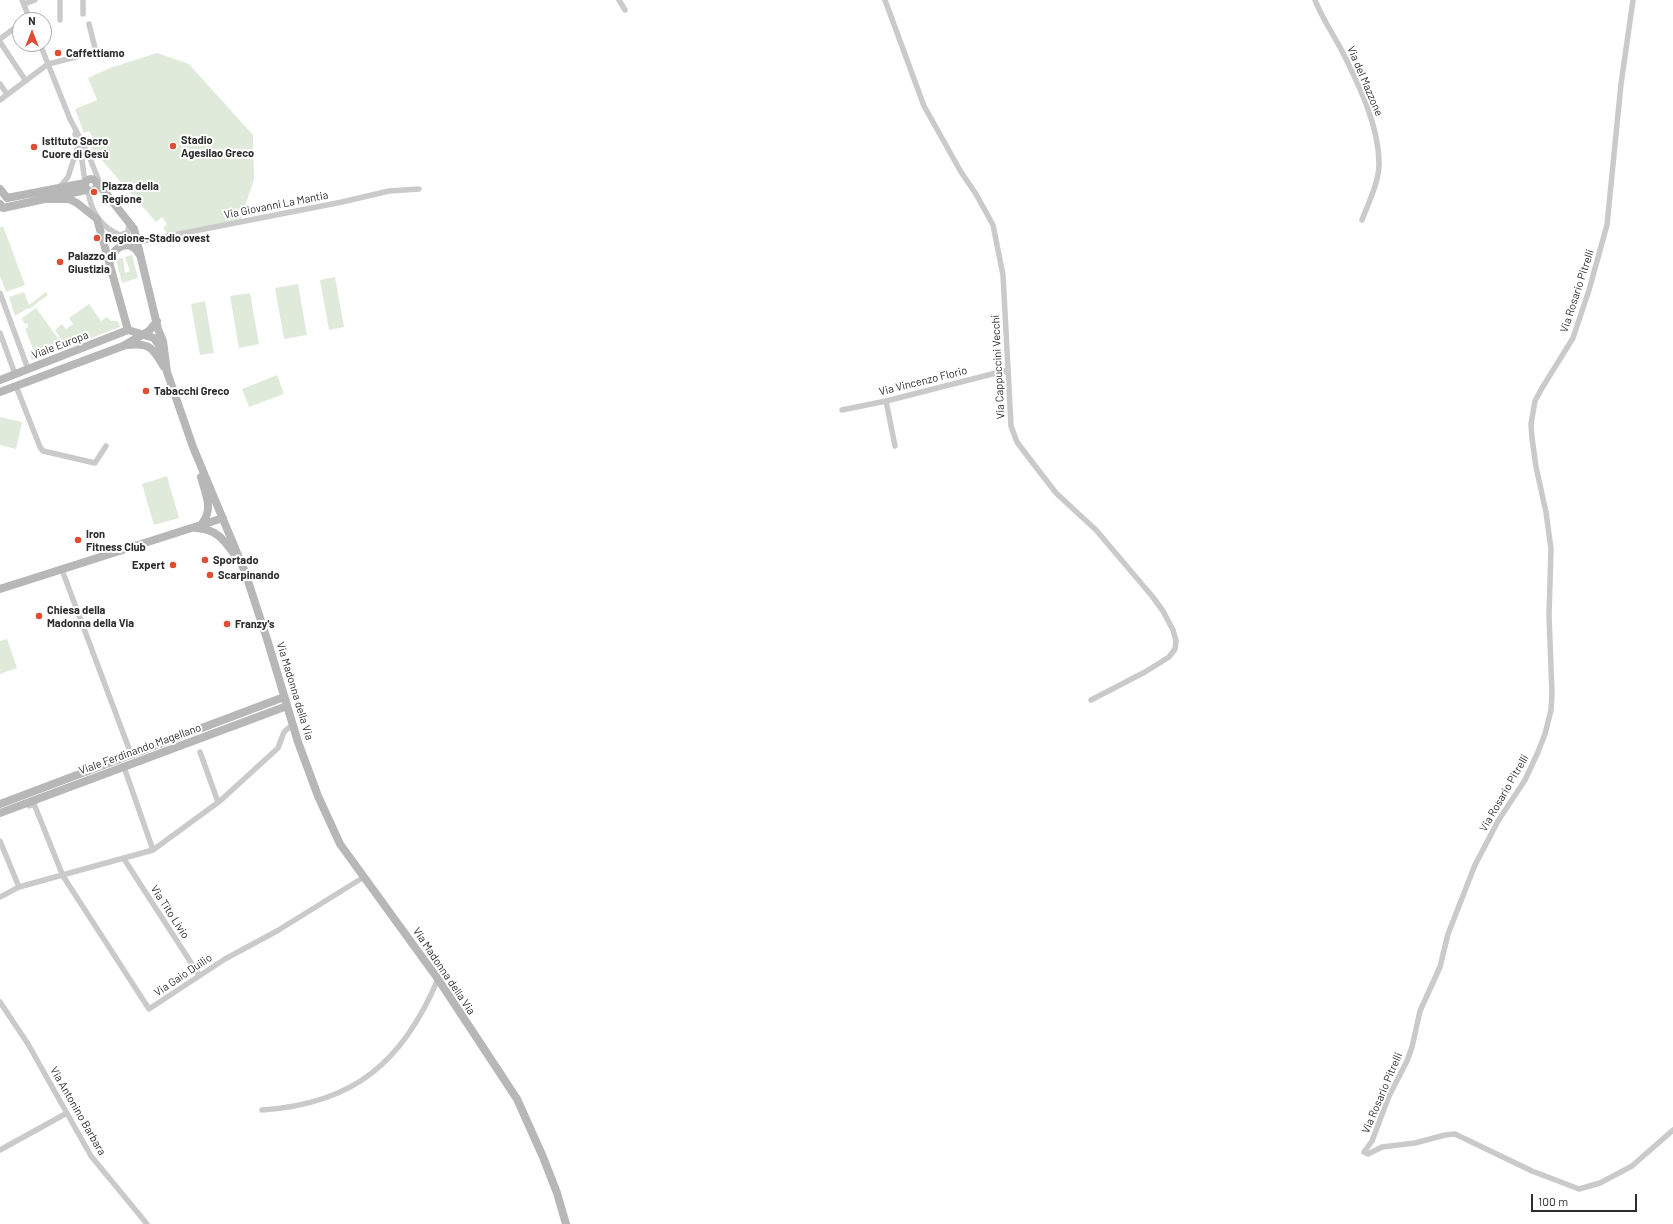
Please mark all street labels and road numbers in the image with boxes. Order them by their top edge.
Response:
street label: Via del Mazzone [1344,44,1386,118]
street label: Via Giovanni La Mantia [223,188,329,222]
street label: Via Rosario Pitrelli [1557,248,1597,334]
street label: Via Cappuccini Vecchi [989,314,1007,420]
street label: Viale Europa [30,328,90,362]
street label: Via Vincenzo Florio [878,364,968,398]
street label: Via Madonna della Via [274,640,316,742]
street label: Viale Ferdinando Magellano [77,721,203,777]
street label: Via Rosario Pitrelli [1477,752,1531,834]
street label: Via Tito Livio [148,883,192,941]
street label: Via Madonna della Via [410,925,478,1017]
street label: Via Gaio Duilio [152,951,214,999]
street label: Via Rosario Pitrelli [1359,1051,1405,1135]
street label: Via Antonino Barbara [47,1064,109,1158]

